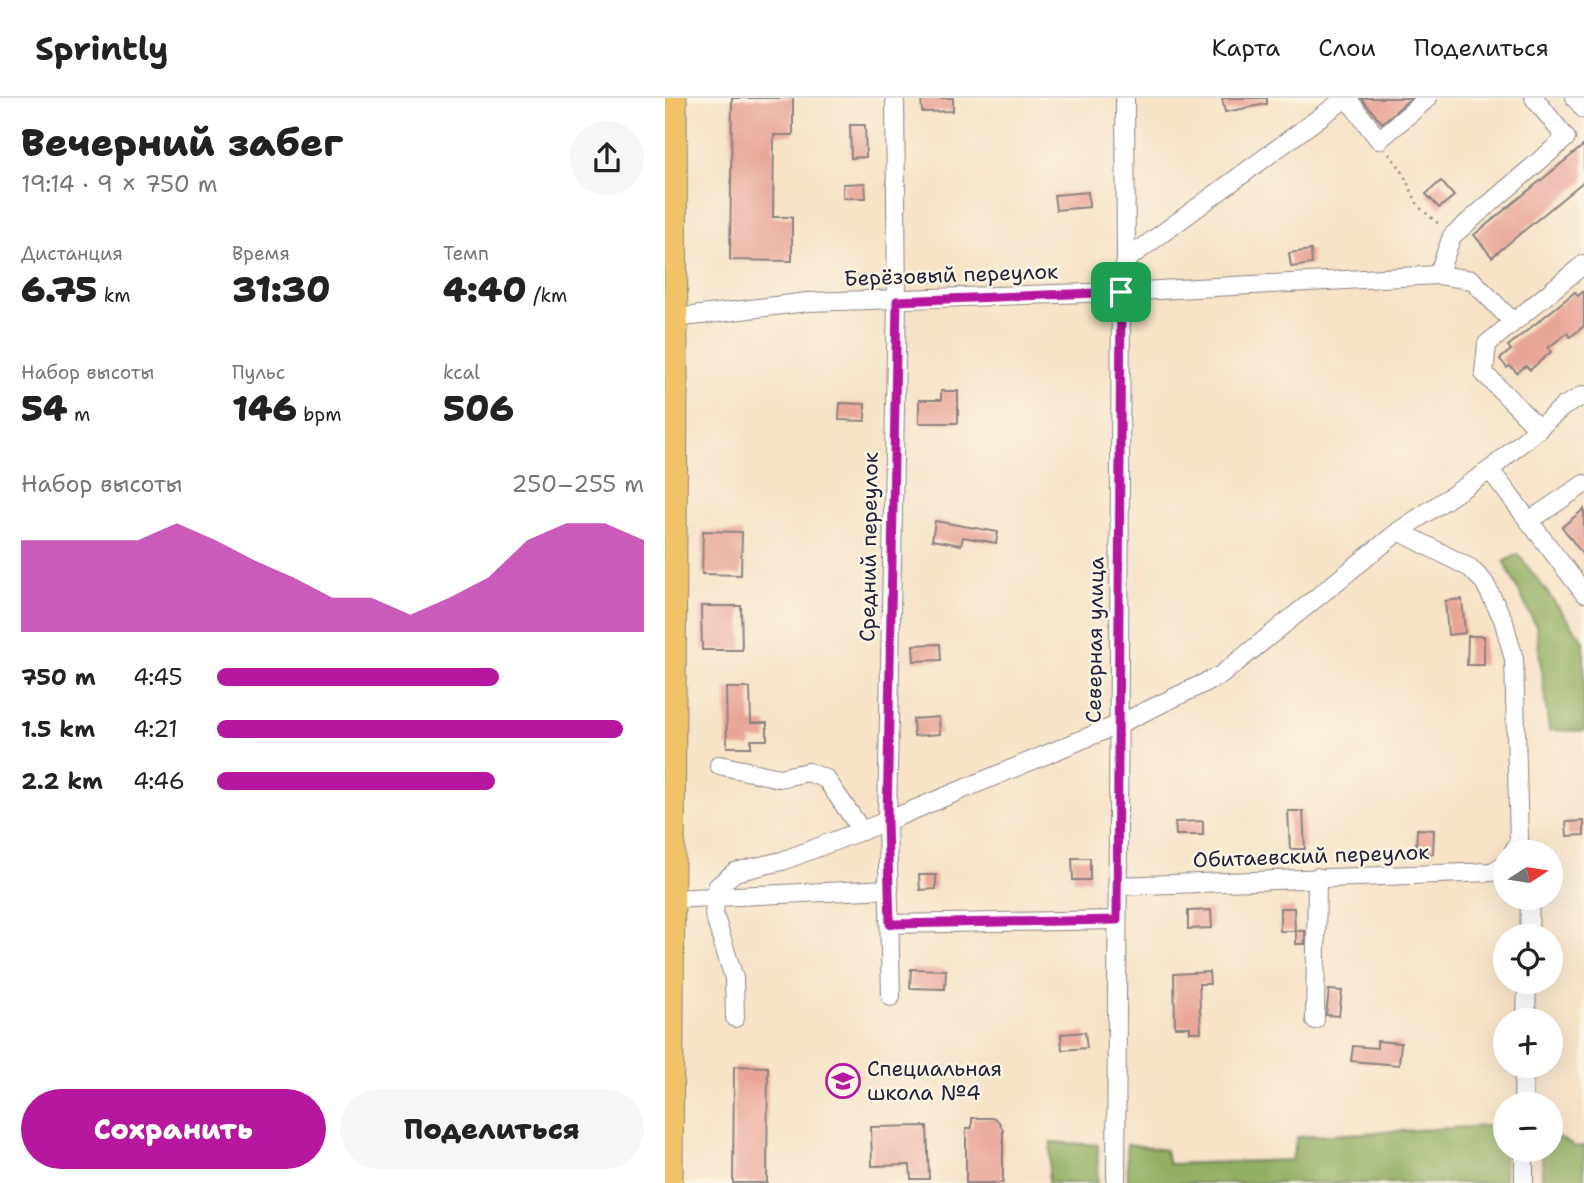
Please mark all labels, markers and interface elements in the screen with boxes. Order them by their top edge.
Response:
text: Sprintly [35,26,168,71]
text: Карта [1212,32,1280,64]
text: Слои [1318,32,1376,64]
text: Поделиться [1414,32,1549,64]
text: Вечерний забег [21,117,343,168]
button: share [570,121,644,195]
text: 19:14 · 9 × 750 m [21,169,218,199]
text: Дистанция [21,241,123,266]
text: Время [232,241,290,266]
text: Темп [443,241,489,266]
street label: Берёзовый переулок [843,257,1059,293]
pin [1091,262,1151,322]
text: 6.75 [21,266,97,313]
text: 31:30 [232,266,331,313]
text: 4:40 [443,266,527,313]
icon: arrive [1102,273,1140,311]
text: km [97,283,131,308]
text: /km [527,283,567,308]
text: Набор высоты [21,360,154,385]
text: Пульс [232,360,285,385]
text: kcal [443,360,480,385]
text: 54 [21,385,68,432]
text: 146 [232,385,297,432]
text: 506 [443,385,514,432]
text: m [68,402,90,427]
text: bpm [297,402,342,427]
street label: Средний переулок [853,452,885,642]
text: Набор высоты [21,469,182,499]
text: 250–255 m [512,469,644,499]
street label: Северная улица [1080,557,1110,723]
text: 750 m [21,662,96,692]
text: 4:45 [133,662,183,692]
text: 1.5 km [21,714,95,744]
text: 4:21 [133,714,178,744]
text: 2.2 km [21,766,103,796]
text: 4:46 [133,766,185,796]
street label: Обитаевский переулок [1192,838,1430,874]
north arrow [1493,840,1563,910]
map controls [1493,840,1563,1162]
button: locate [1493,924,1563,994]
button: + [1493,1008,1563,1078]
place label: Специальная школа №4 [867,1055,1002,1107]
school or university icon: Специальная школа №4 [824,1062,862,1100]
button: Сохранить [21,1089,326,1169]
button: Поделиться [340,1089,644,1169]
button: − [1493,1092,1563,1162]

